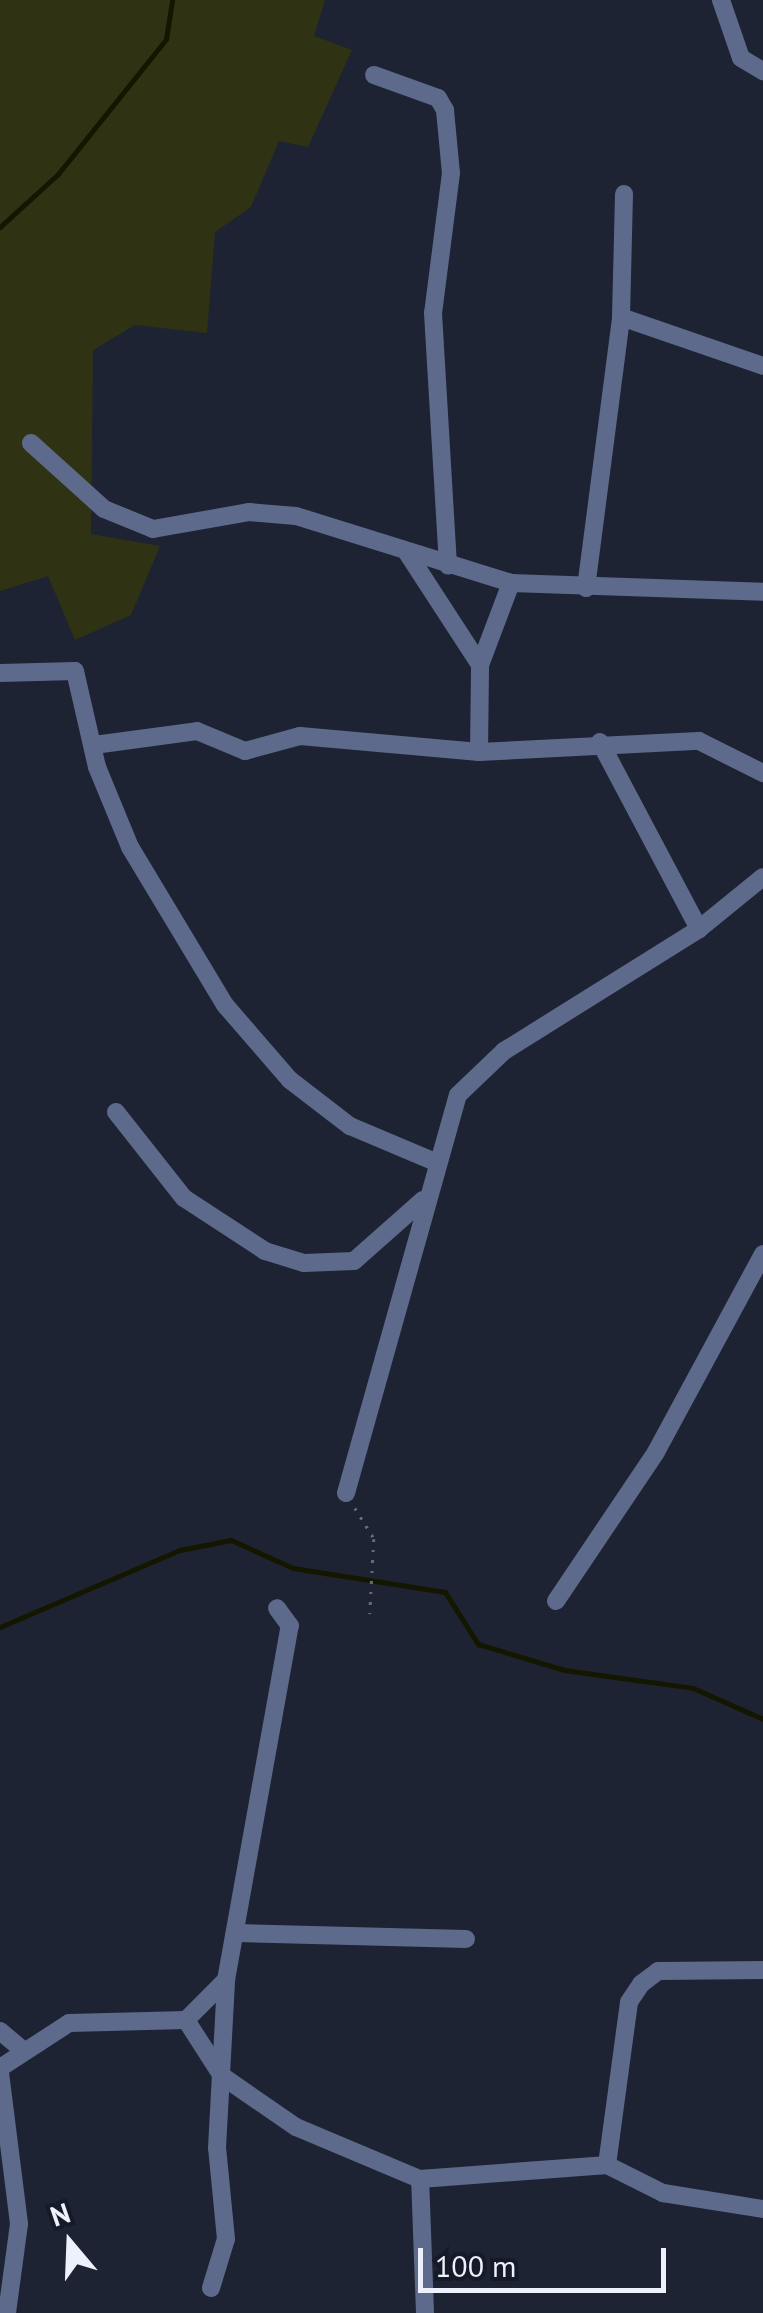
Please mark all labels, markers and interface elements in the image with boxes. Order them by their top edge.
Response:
north arrow [20,2193,120,2293]
text: N [45,2194,75,2235]
scale bar [423,2228,670,2290]
text: 100 m [435,2246,516,2285]

